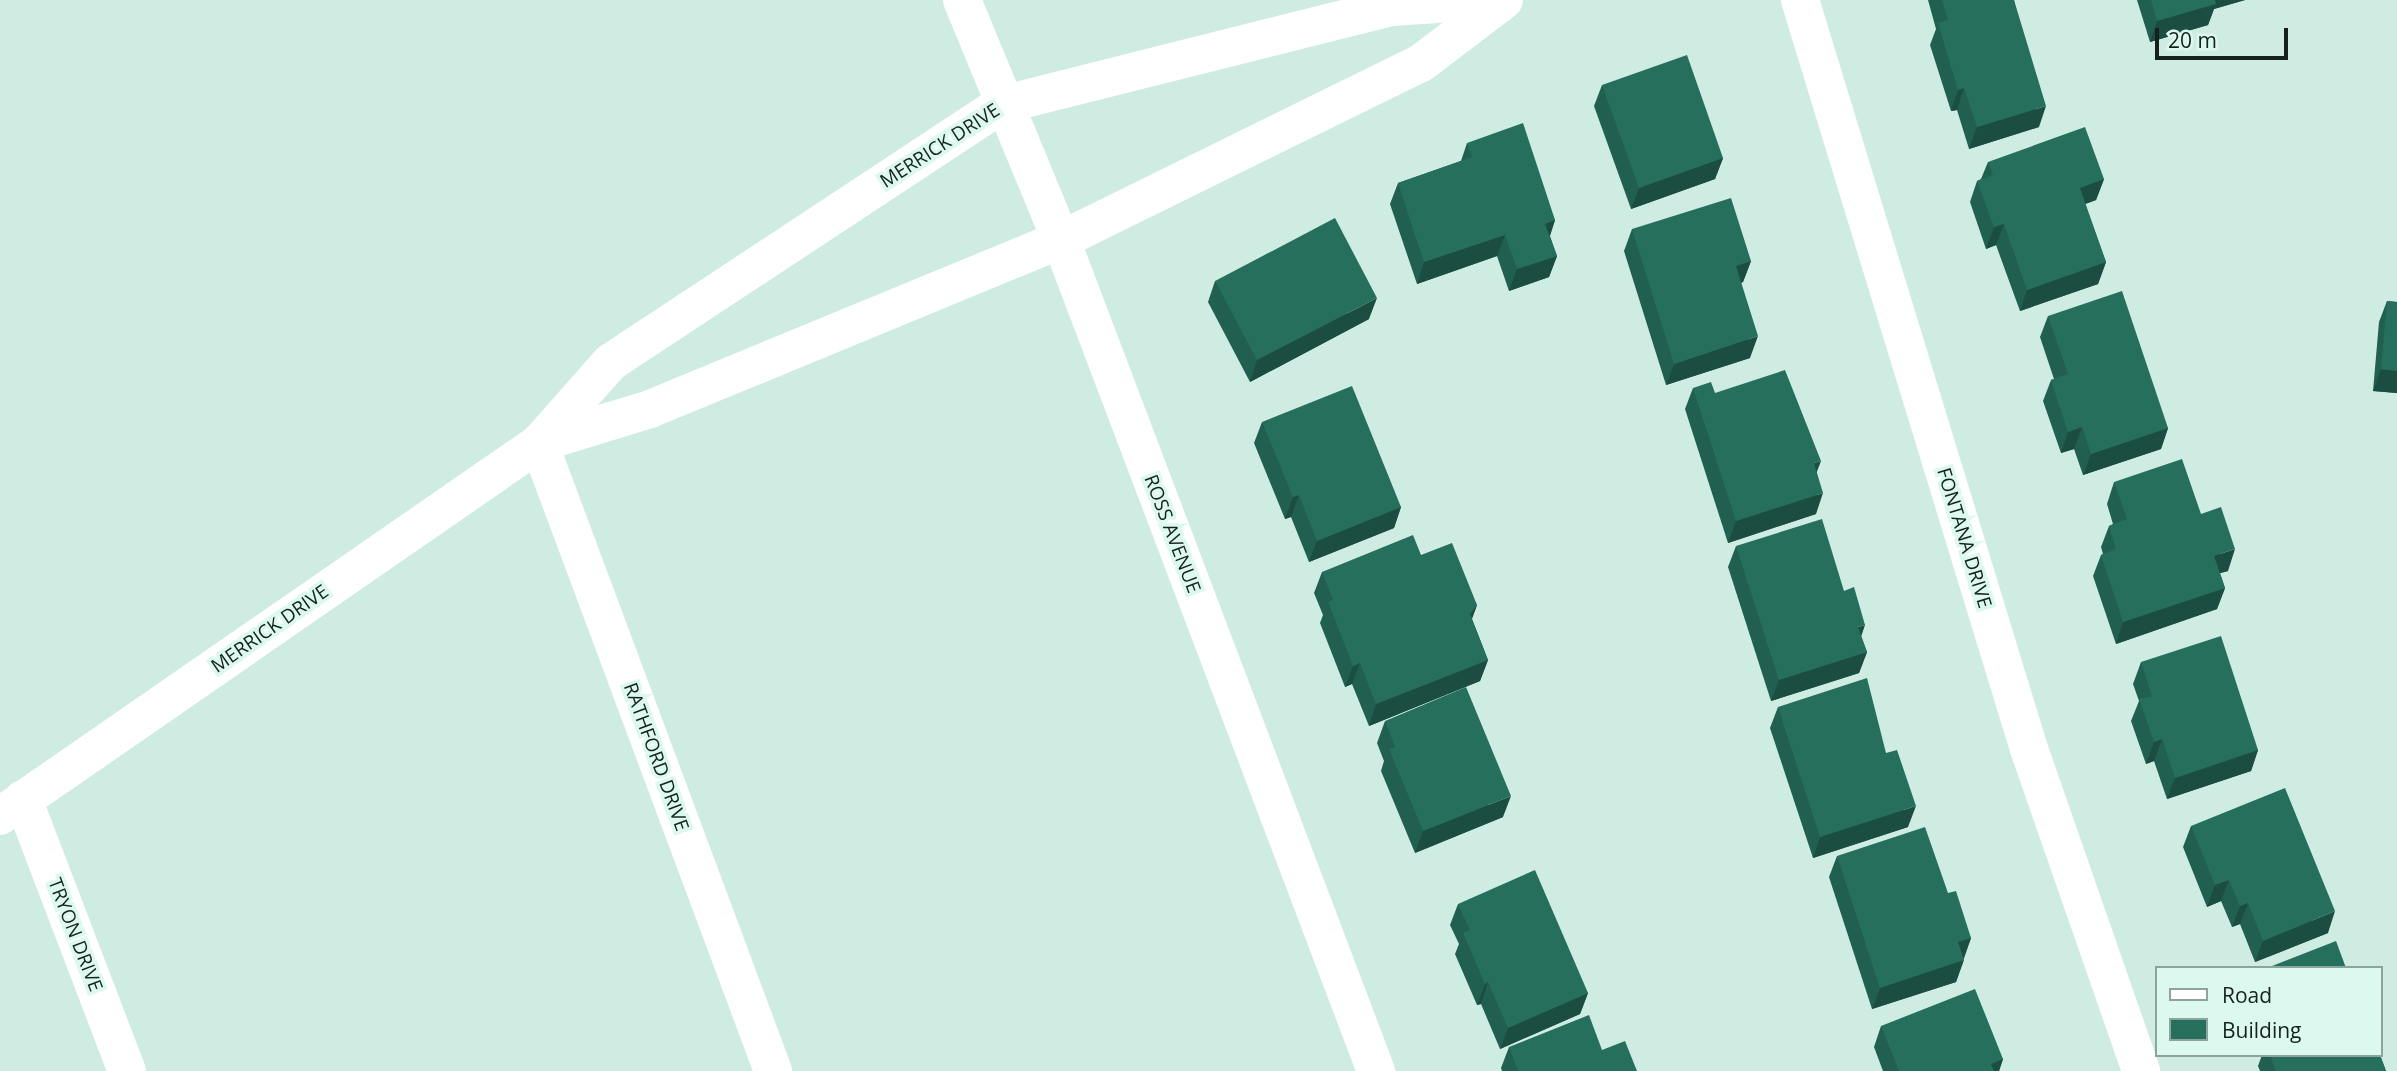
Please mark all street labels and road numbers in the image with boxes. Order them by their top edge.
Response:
street label: MERRICK DRIVE [876,99,1004,193]
street label: FONTANA DRIVE [1932,465,1996,611]
street label: ROSS AVENUE [1139,472,1205,596]
street label: MERRICK DRIVE [207,580,333,678]
street label: RATHFORD DRIVE [619,680,693,834]
street label: TRYON DRIVE [43,875,107,995]

